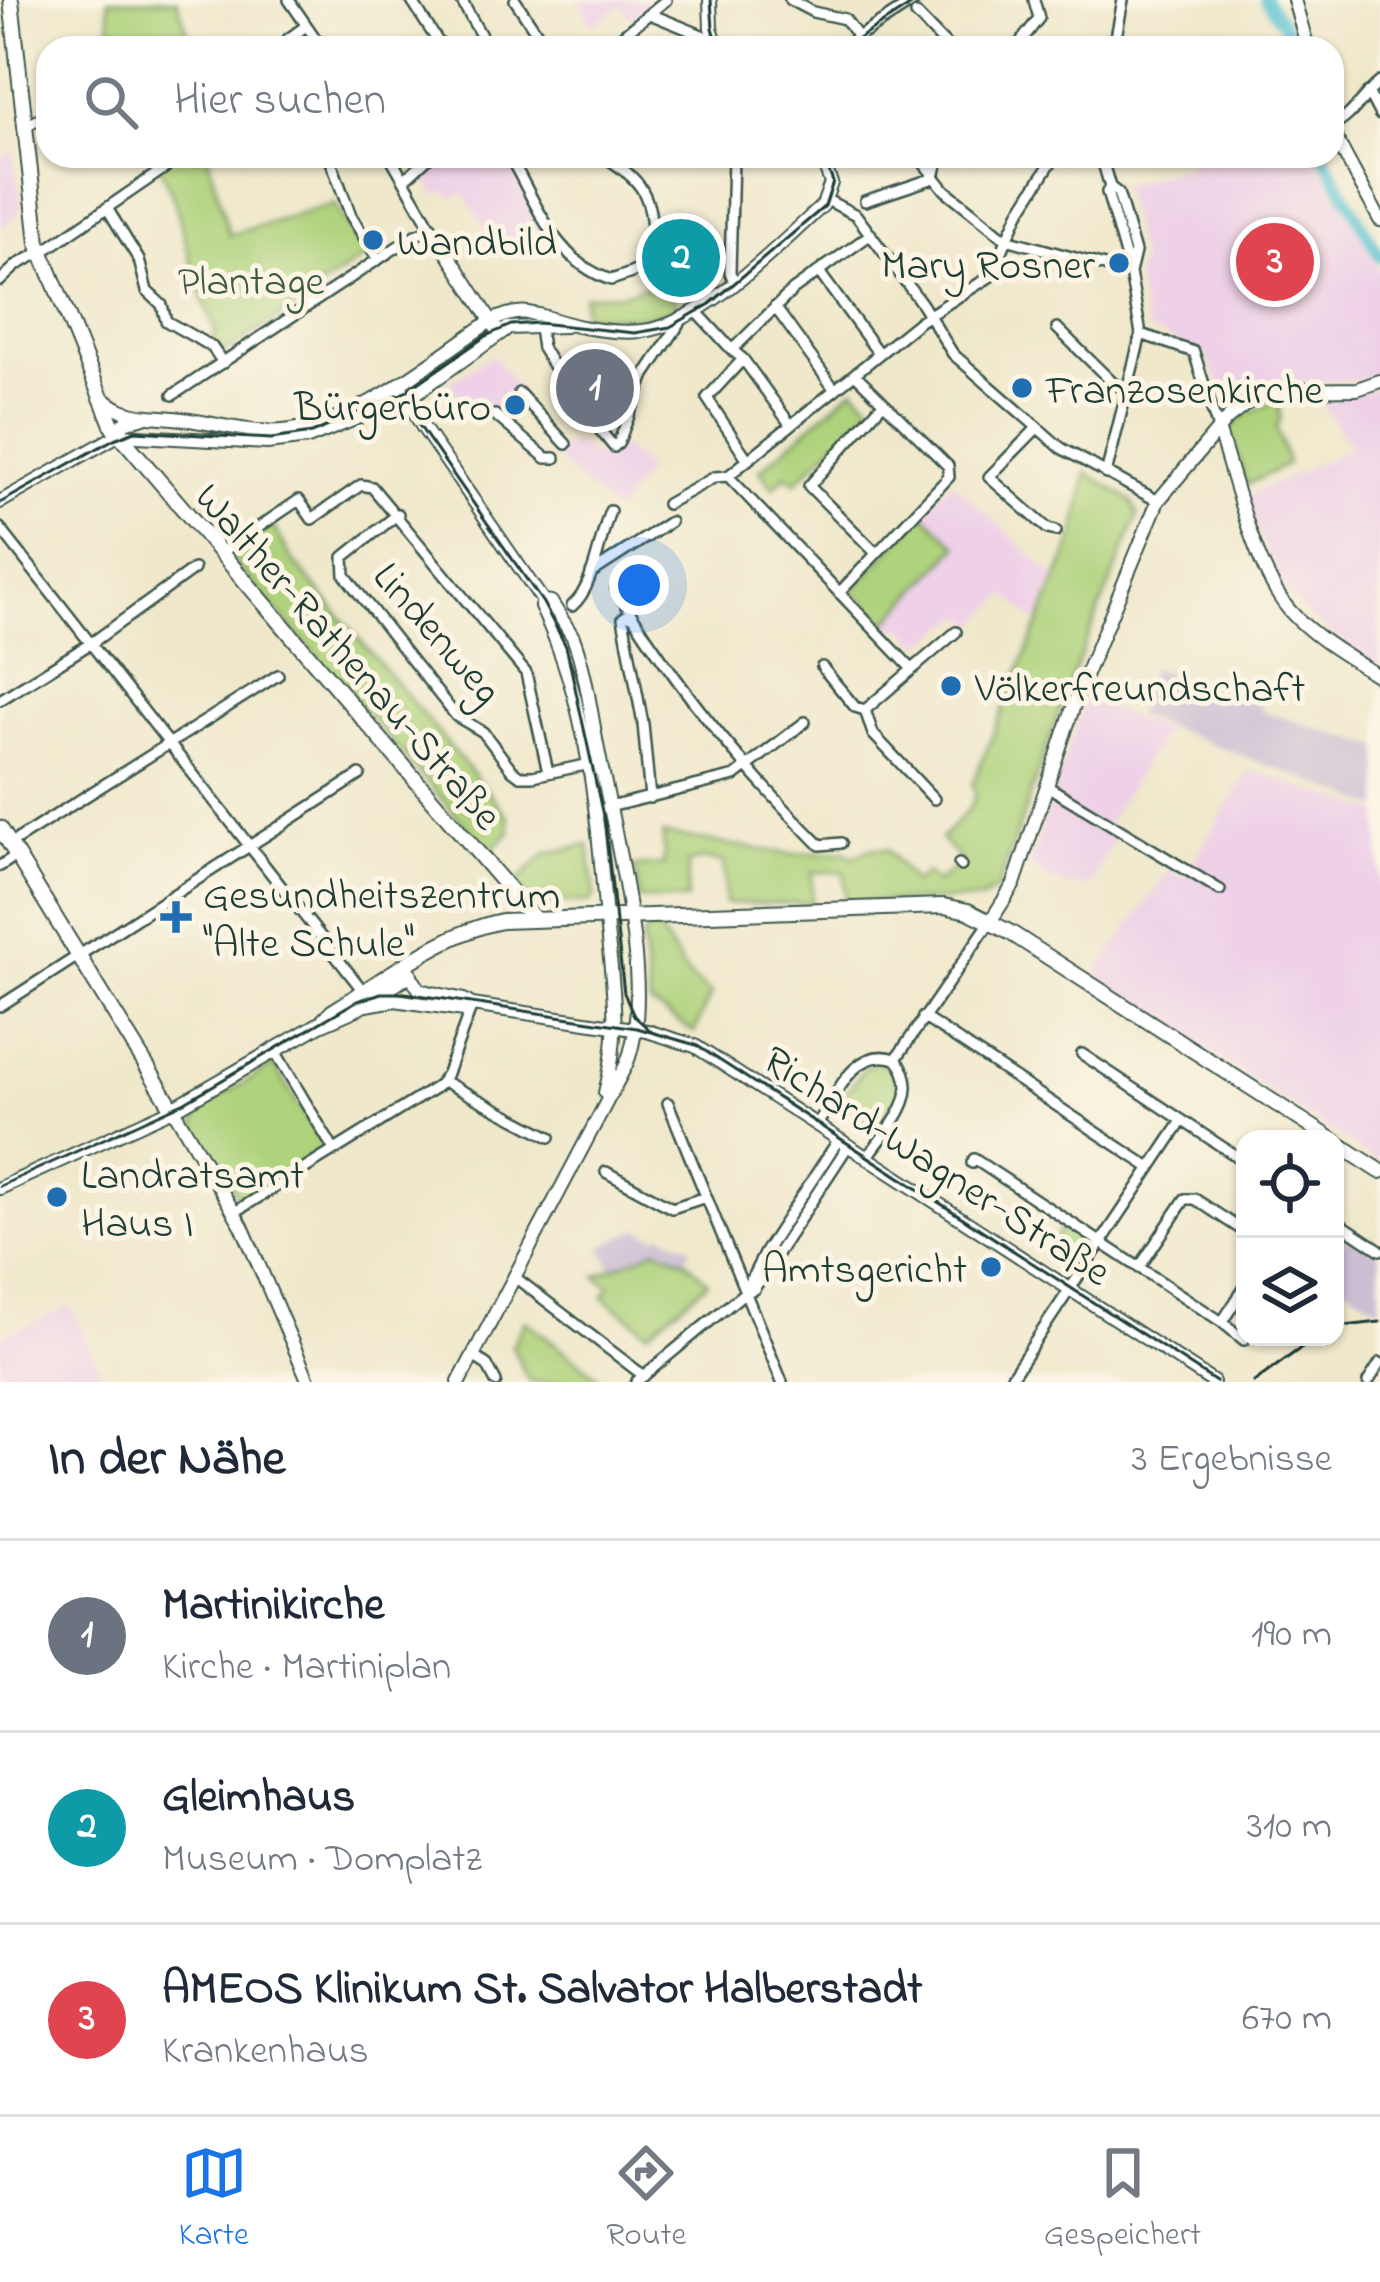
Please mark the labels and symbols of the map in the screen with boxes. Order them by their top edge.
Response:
pin: 2 [642,213,720,303]
place label: Wandbild [397,214,557,275]
pin: 3 [1236,217,1314,307]
marker: Wandbild [360,227,386,253]
place label: Mary Rosner [881,237,1096,298]
marker: Mary Rosner [1106,250,1132,276]
park label: Plantage [178,253,325,314]
pin: 1 [556,343,634,433]
place label: Franzosenkirche [1045,362,1323,423]
marker: Franzosenkirche [1009,375,1035,401]
place label: Bürgerbüro [293,379,491,440]
marker: Bürgerbüro [502,392,528,418]
street label: Walther-Rathenau-Straße [178,471,515,845]
street label: Lindenweg [356,550,515,720]
your location [609,555,669,615]
place label: Völkerfreundschaft [974,660,1305,721]
marker: Völkerfreundschaft [938,673,964,699]
place label: Gesundheitszentrum "Alte Schule" [203,867,560,976]
marker: Gesundheitszentrum "Alte Schule" [160,901,192,933]
street label: Richard-Wagner-Straße [749,1032,1122,1304]
place label: Landratsamt Haus I [81,1147,304,1256]
marker: Landratsamt Haus I [44,1184,70,1210]
place label: Amtsgericht [762,1241,967,1302]
marker: Amtsgericht [978,1254,1004,1280]

